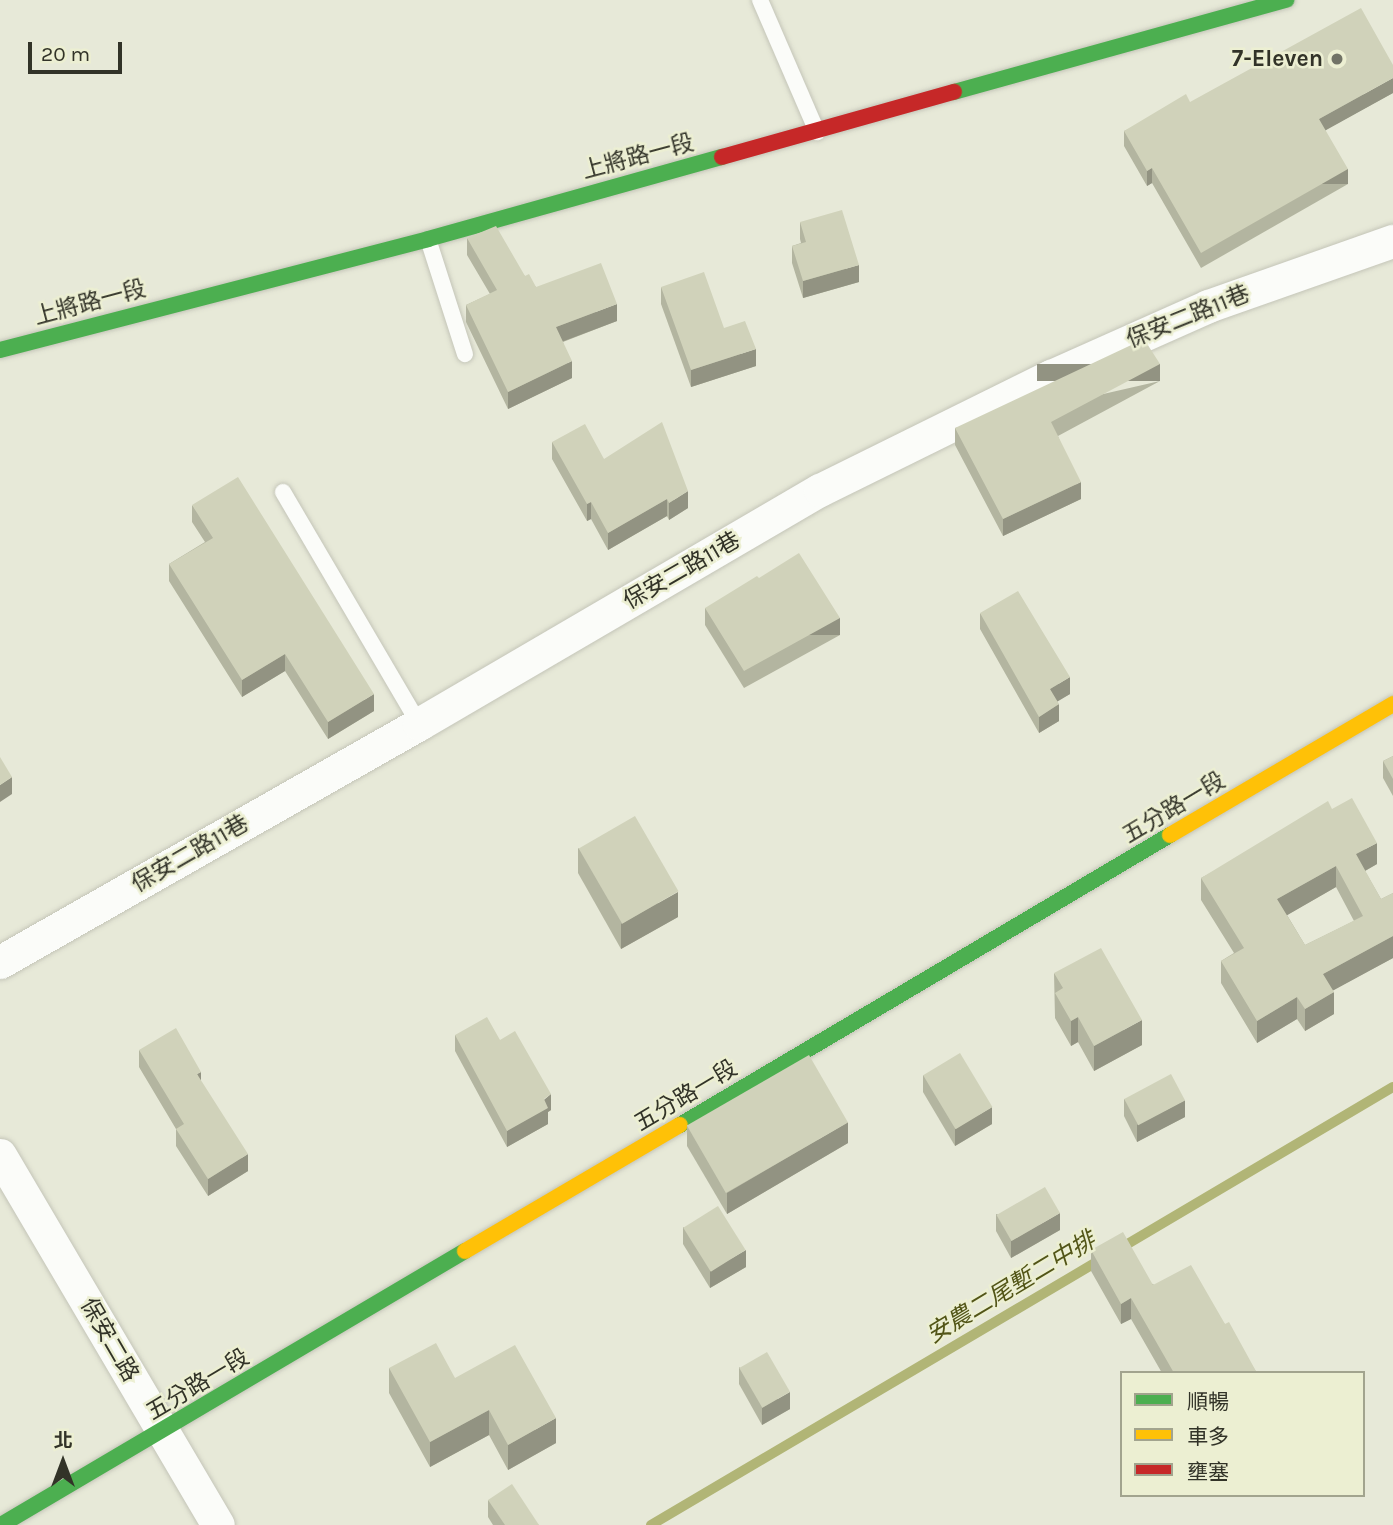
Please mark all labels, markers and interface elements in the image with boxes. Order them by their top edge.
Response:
scale bar [32,28,126,72]
text: 20 m [41,42,90,66]
place label: 7-Eleven [1232,45,1323,73]
marker: 7-Eleven [1329,51,1345,67]
street label: 上將路一段 [579,129,697,185]
street label: 上將路一段 [31,275,149,331]
street label: 保安二路11巷 [1122,280,1254,354]
street label: 保安二路11巷 [619,526,745,616]
street label: 五分路一段 [1118,767,1230,849]
street label: 保安二路11巷 [127,809,253,899]
street label: 五分路一段 [630,1055,742,1137]
water label: 安農二尾塹二中排 [921,1226,1101,1350]
street label: 保安二路 [74,1293,144,1387]
street label: 五分路一段 [142,1344,254,1426]
legend [1120,1371,1365,1497]
text: 順暢 [1187,1390,1229,1414]
text: 車多 [1187,1425,1229,1449]
north arrow [28,1427,98,1497]
text: 北 [53,1430,73,1452]
text: 壅塞 [1187,1460,1229,1484]

